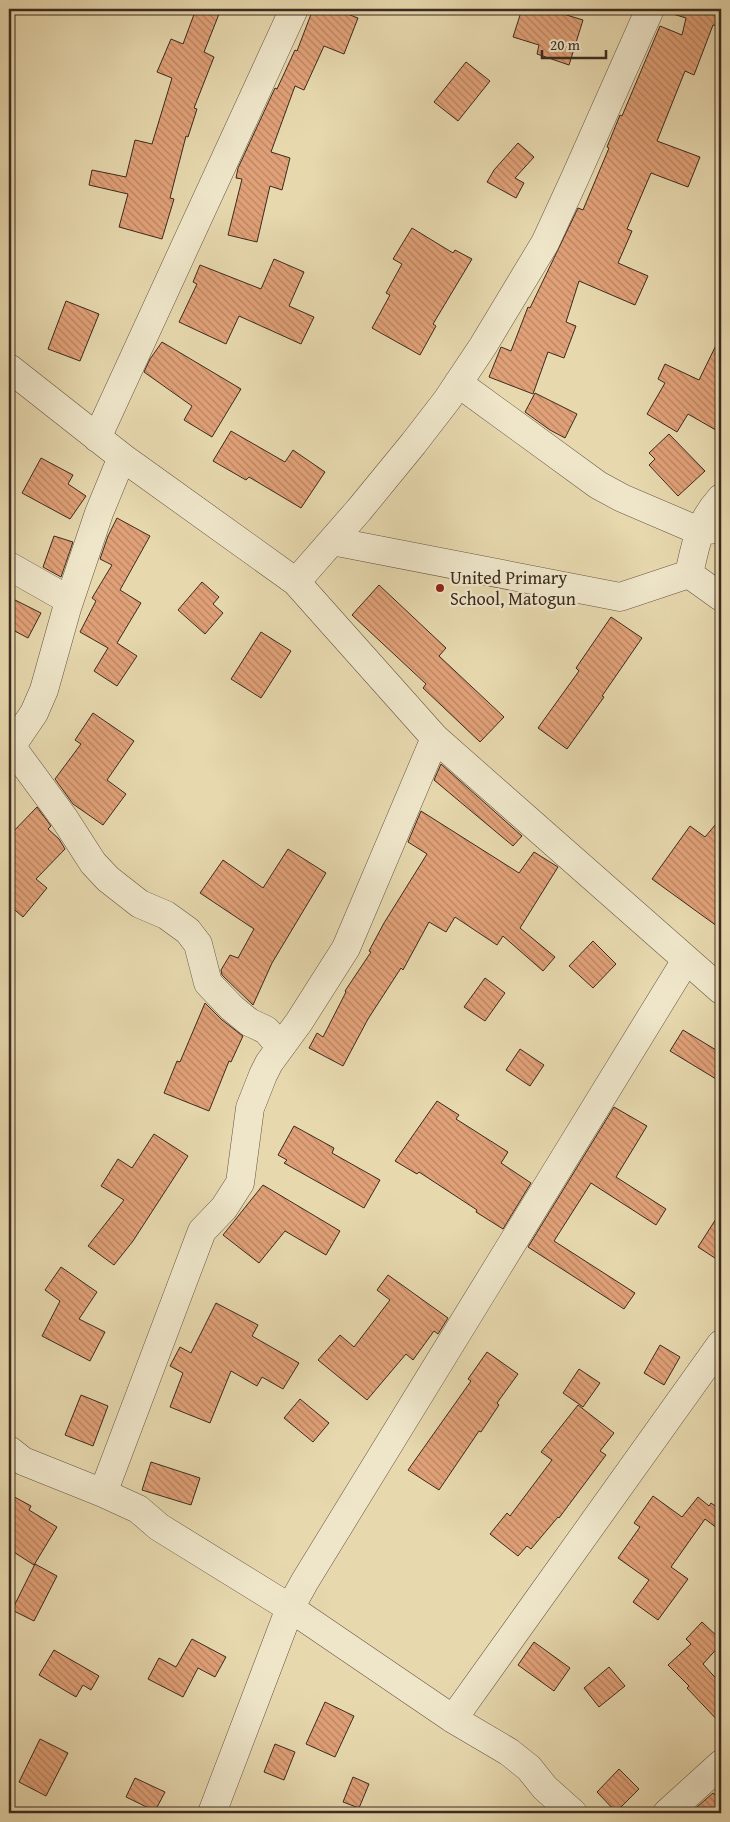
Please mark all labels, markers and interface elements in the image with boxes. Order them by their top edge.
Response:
scale bar [542,28,606,60]
text: 20 m [550,34,581,55]
place label: United Primary School, Matogun [450,564,576,612]
marker: United Primary School, Matogun [434,582,446,594]

